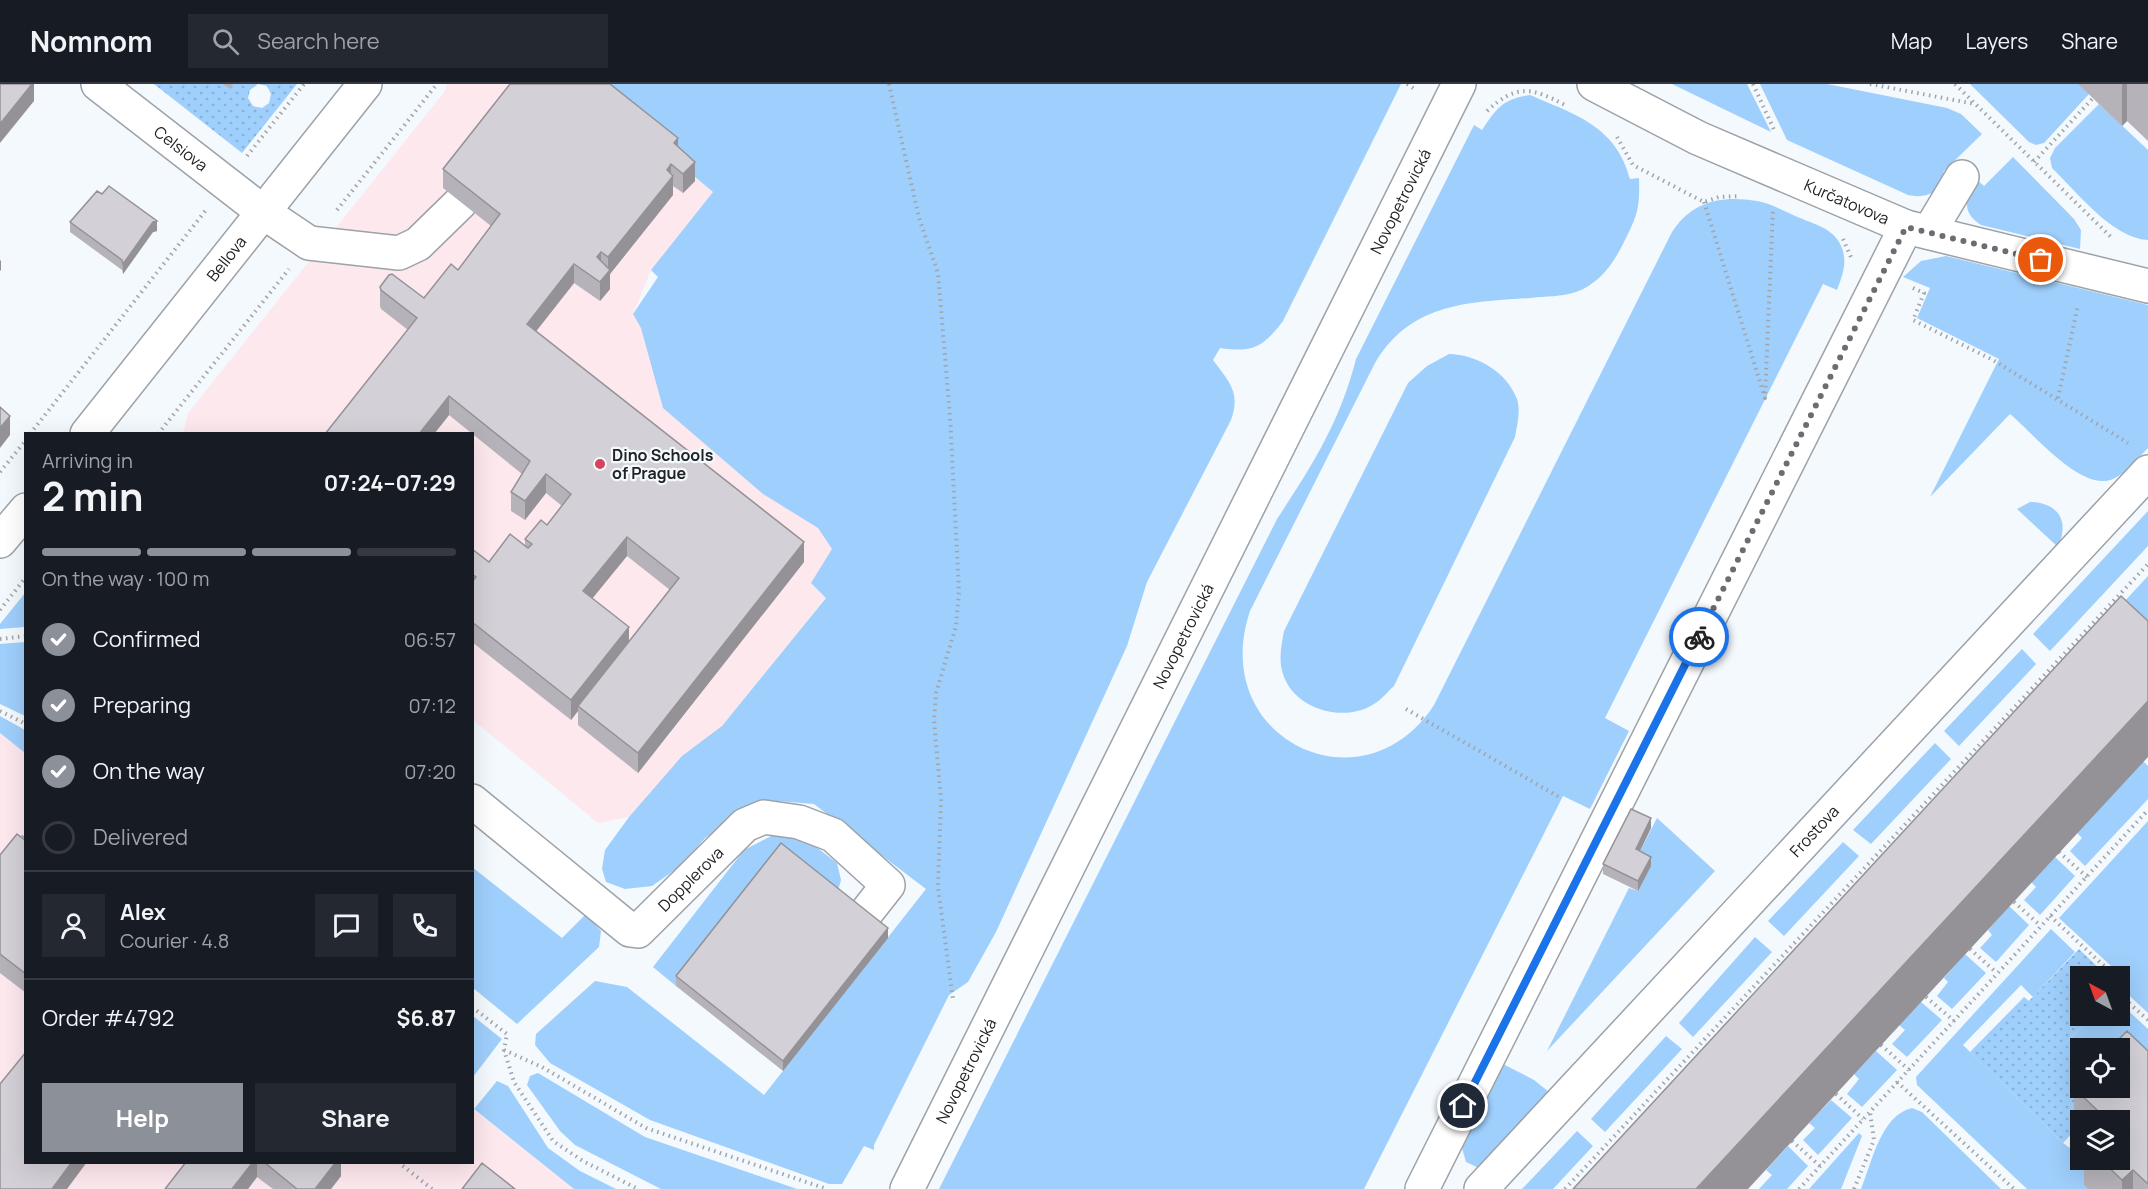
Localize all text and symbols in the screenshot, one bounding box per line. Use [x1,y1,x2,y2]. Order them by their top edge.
search box [188,14,608,68]
text: Nomnom [30,22,152,60]
icon: search [209,25,242,58]
text: Search here [257,26,380,56]
text: Map [1891,27,1932,55]
text: Layers [1965,27,2028,55]
text: Share [2061,27,2118,55]
street label: Celsiova [150,121,212,176]
street label: Novopetrovická [1365,145,1436,258]
street label: Kurčatovova [1801,174,1893,230]
street label: Bellova [201,231,251,286]
pin [2015,234,2066,285]
icon: bag [2024,243,2057,276]
place label: Dino Schools of Prague [612,444,714,484]
text: Arriving in [42,447,133,474]
marker: Dino Schools of Prague [593,457,607,471]
text: 07:24–07:29 [324,468,456,498]
text: 2 min [42,469,143,523]
text: On the way · 100 m [42,565,209,592]
street label: Novopetrovická [1148,580,1219,692]
courier [1669,607,1729,667]
icon: bike [1683,621,1716,654]
icon: check [42,623,75,656]
text: Confirmed [93,624,201,654]
text: 06:57 [404,626,456,653]
icon: check [42,689,75,722]
text: Preparing [93,690,191,720]
text: 07:12 [409,692,456,719]
icon: check [42,755,75,788]
text: On the way [93,756,205,786]
text: 07:20 [404,758,456,785]
street label: Frostova [1784,800,1844,862]
text: Delivered [93,822,188,852]
street label: Dopplerova [653,842,728,916]
button: person [42,894,105,957]
button: chat [315,894,378,957]
button: phone [393,894,456,957]
text: Alex [120,897,166,927]
text: Courier · 4.8 [120,927,229,954]
north arrow [2070,966,2130,1026]
map controls [2070,966,2130,1170]
text: Order #4792 [42,1003,174,1033]
text: $6.87 [397,1003,456,1033]
street label: Novopetrovická [930,1015,1002,1127]
button: locate [2070,1038,2130,1098]
pin [1437,1080,1488,1131]
button: Help [42,1083,243,1152]
button: Share [255,1083,456,1152]
icon: home [1446,1089,1479,1122]
button: layers [2070,1110,2130,1170]

